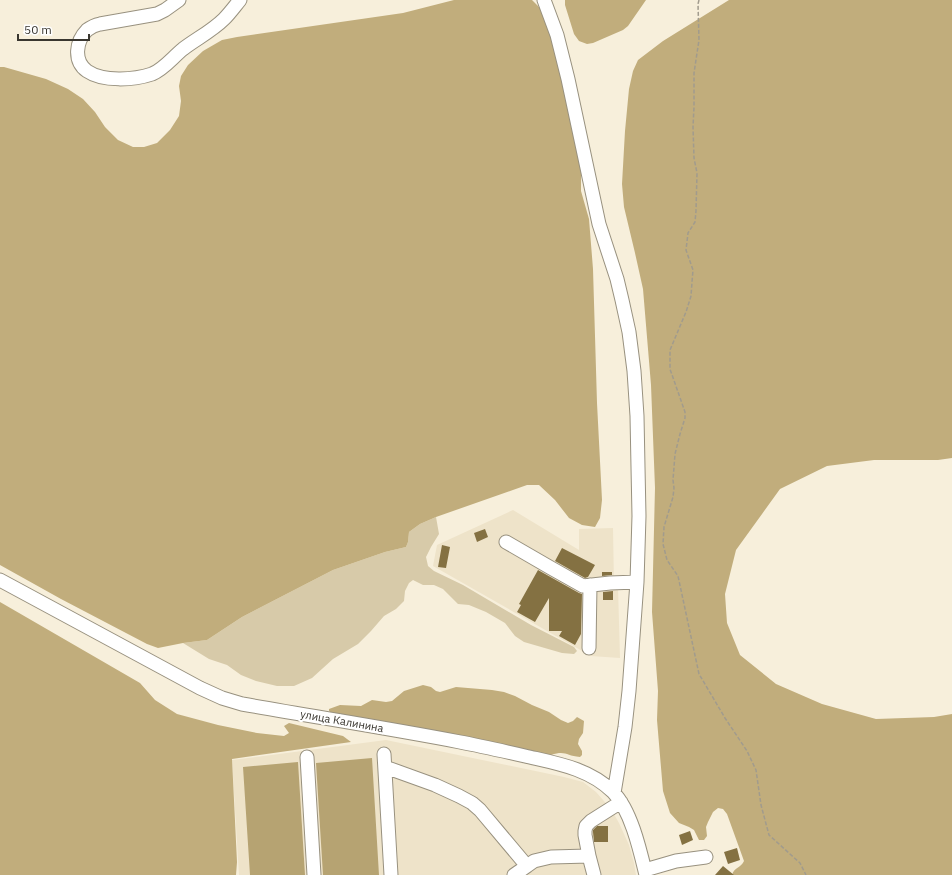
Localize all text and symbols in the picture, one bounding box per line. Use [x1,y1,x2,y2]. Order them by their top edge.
scale bar [18,16,89,42]
text: 50 m [24,22,52,37]
street label: улица Калинина [299,707,385,735]

